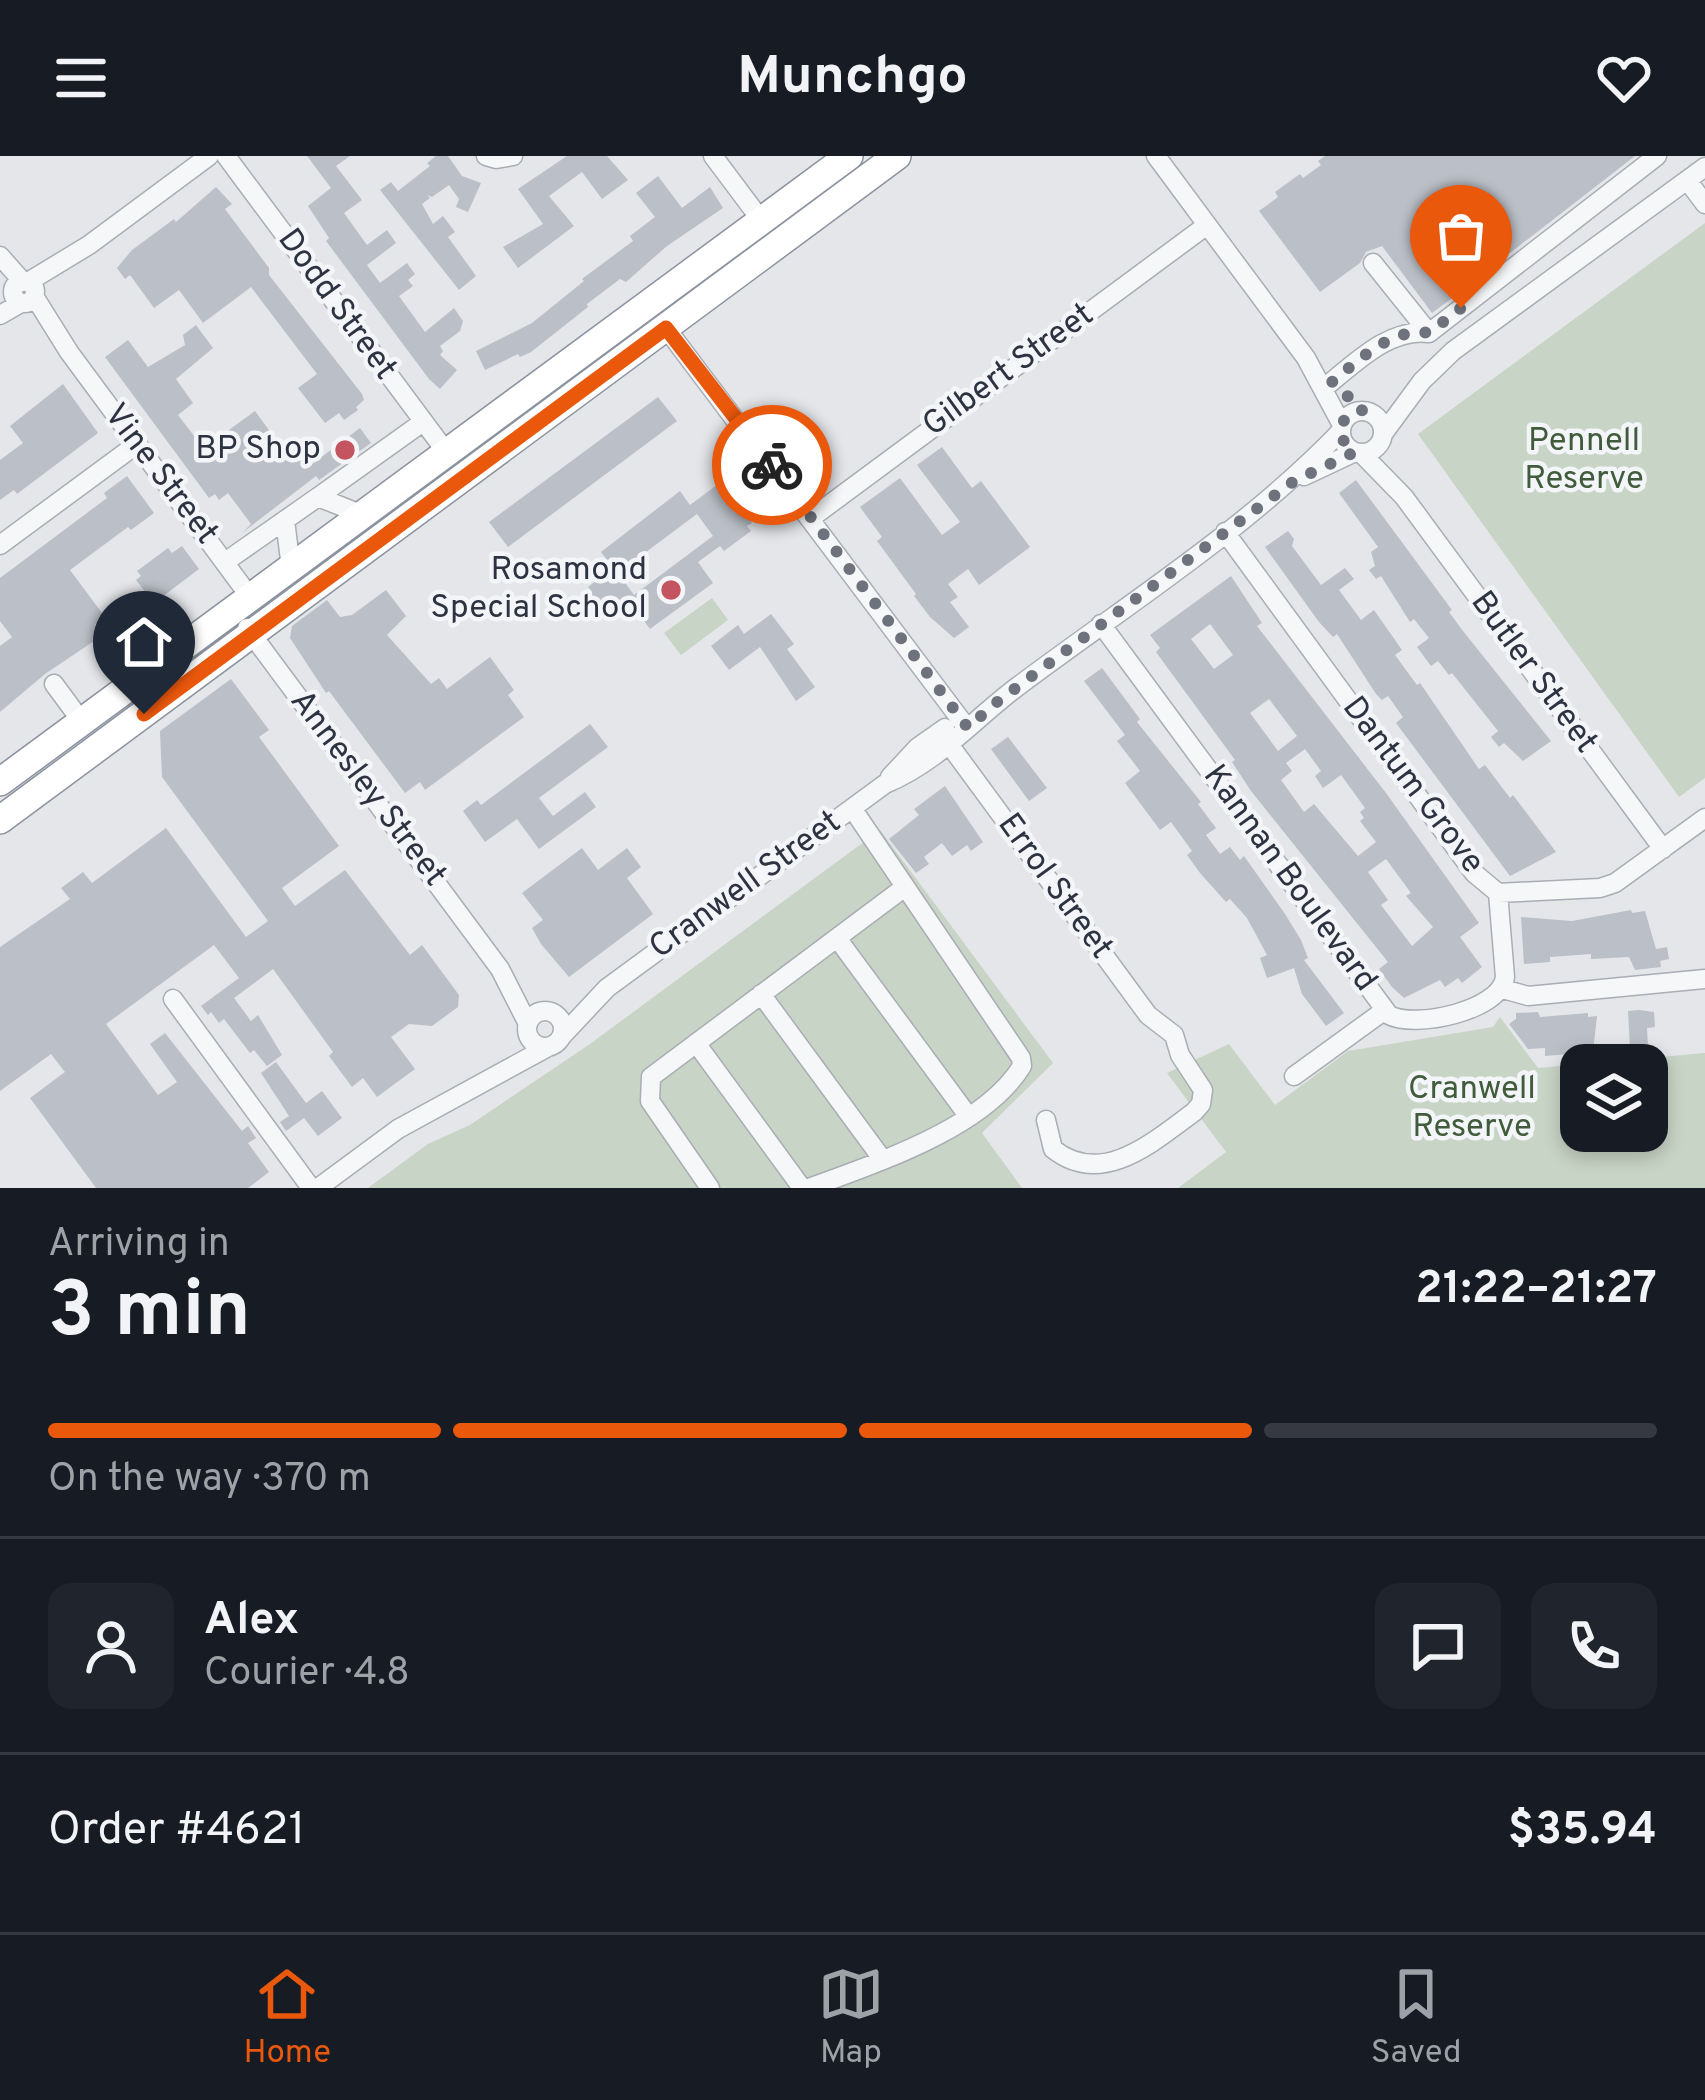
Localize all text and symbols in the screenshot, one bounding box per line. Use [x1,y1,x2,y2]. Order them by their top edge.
text: Munchgo [737,44,968,113]
icon: menu [48,45,114,111]
icon: heart [1591,45,1657,111]
pin [1410,185,1512,308]
icon: bag [1428,203,1494,269]
street label: Dodd Street [267,221,405,389]
street label: Gilbert Street [915,295,1103,447]
street label: Vine Street [93,396,227,554]
courier [712,405,832,525]
park label: Pennell Reserve [1524,421,1644,501]
place label: BP Shop [195,429,321,471]
icon: bike [739,432,805,498]
marker: BP Shop [332,437,358,463]
place label: Rosamond Special School [430,550,647,630]
marker: Rosamond Special School [658,577,684,603]
street label: Butler Street [1460,584,1606,762]
pin [93,591,195,714]
icon: home [111,609,177,675]
street label: Annesley Street [279,682,455,896]
street label: Dantum Grove [1332,689,1492,883]
street label: Kannan Boulevard [1193,757,1385,1001]
street label: Cranwell Street [642,802,850,970]
street label: Errol Street [987,806,1121,968]
map controls [1560,1044,1668,1152]
button: layers [1560,1044,1668,1152]
park label: Cranwell Reserve [1408,1069,1536,1149]
text: Arriving in [48,1221,230,1270]
text: 21:22–21:27 [1415,1262,1657,1319]
text: 3 min [48,1265,251,1364]
text: On the way · 370 m [48,1456,371,1505]
button: person [48,1583,174,1709]
button: chat [1375,1583,1501,1709]
button: phone [1531,1583,1657,1709]
text: Alex [204,1593,299,1650]
text: Courier · 4.8 [204,1650,410,1699]
text: Order #4621 [48,1803,305,1860]
text: $35.94 [1508,1803,1657,1860]
tab: Home [243,1961,331,2075]
tab: Map [818,1961,884,2075]
tab: Saved [1371,1961,1462,2075]

